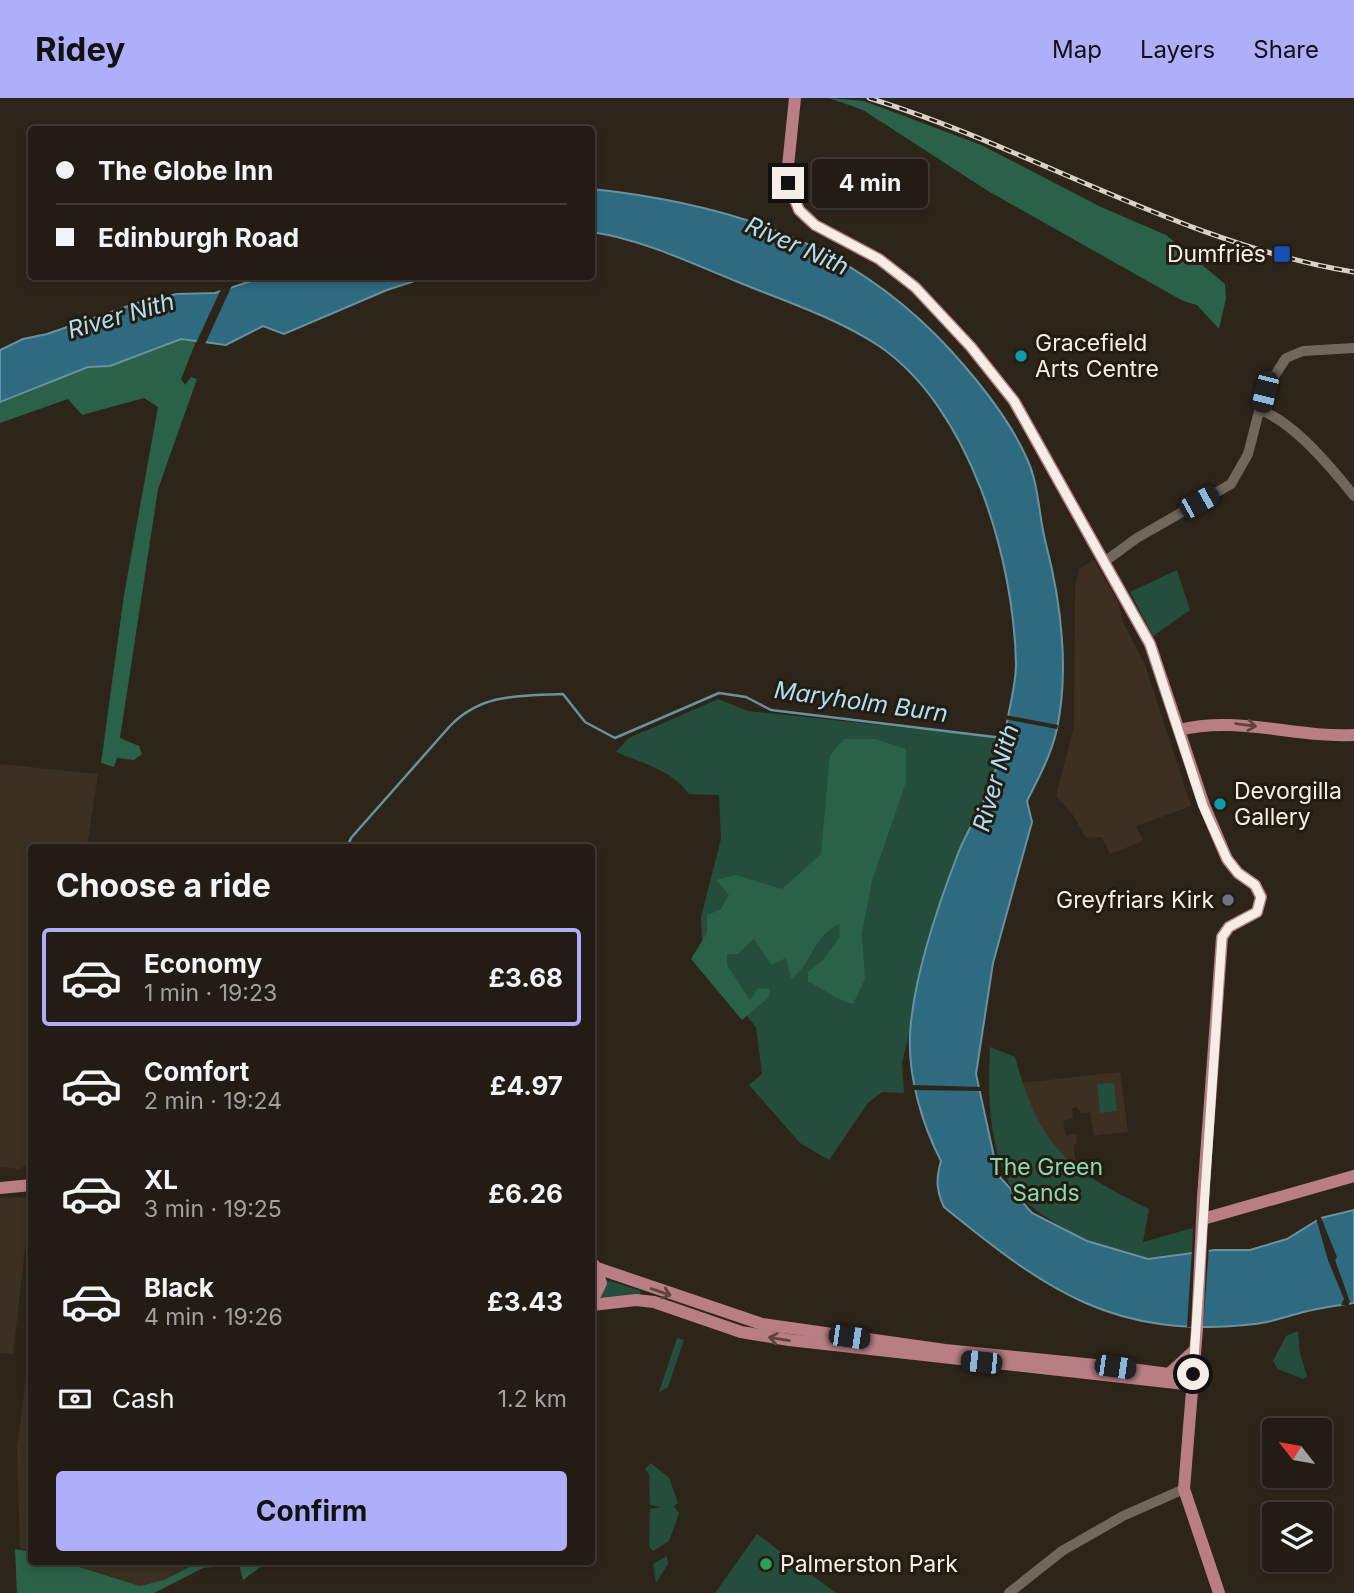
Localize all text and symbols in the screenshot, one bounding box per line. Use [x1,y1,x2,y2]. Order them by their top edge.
text: Ridey [35,29,125,69]
text: Map [1052,35,1102,64]
text: Layers [1140,35,1215,64]
text: Share [1253,35,1319,64]
text: The Globe Inn [98,155,273,186]
callout: 4 min [812,158,928,208]
route end [772,167,804,199]
text: 4 min [839,169,901,197]
water label: River Nith [741,210,853,281]
text: Edinburgh Road [98,222,299,253]
place label: Dumfries [1167,240,1266,268]
marker: Dumfries [1272,244,1292,264]
water label: River Nith [64,286,178,345]
place label: Gracefield Arts Centre [1035,329,1159,383]
marker: Gracefield Arts Centre [1013,348,1029,364]
car [1250,369,1281,415]
car [1176,483,1223,521]
water label: Maryholm Burn [772,675,950,728]
one-way arrow [1234,719,1257,732]
water label: River Nith [966,721,1025,835]
place label: Devorgilla Gallery [1234,777,1342,831]
marker: Devorgilla Gallery [1212,796,1228,812]
text: Choose a ride [56,866,271,905]
place label: Greyfriars Kirk [1056,886,1214,914]
marker: Greyfriars Kirk [1220,892,1236,908]
icon: car [60,946,123,1009]
text: Economy [144,948,262,979]
text: £3.68 [488,962,563,993]
text: 1 min · 19:23 [144,979,277,1007]
icon: car [60,1054,123,1117]
text: Comfort [144,1056,249,1087]
text: £4.97 [490,1070,563,1101]
text: 2 min · 19:24 [144,1087,282,1115]
park label: The Green Sands [989,1153,1103,1207]
icon: car [60,1162,123,1225]
text: XL [144,1164,178,1195]
text: £6.26 [488,1178,563,1209]
text: 3 min · 19:25 [144,1195,282,1223]
icon: car [60,1270,123,1333]
text: Black [144,1272,214,1303]
text: £3.43 [487,1286,563,1317]
one-way arrow [649,1287,671,1299]
text: 4 min · 19:26 [144,1303,283,1331]
car [827,1324,872,1350]
one-way arrow [768,1332,791,1345]
car [960,1349,1003,1375]
car [1093,1354,1138,1380]
route start [1177,1358,1209,1390]
icon: cash [56,1380,94,1418]
text: Cash [112,1383,175,1414]
text: 1.2 km [498,1385,567,1413]
north arrow [1262,1418,1332,1488]
map controls [1262,1418,1332,1572]
button: Confirm [56,1471,567,1551]
button: layers [1262,1502,1332,1572]
place label: Palmerston Park [780,1550,958,1578]
marker: Palmerston Park [758,1556,774,1572]

